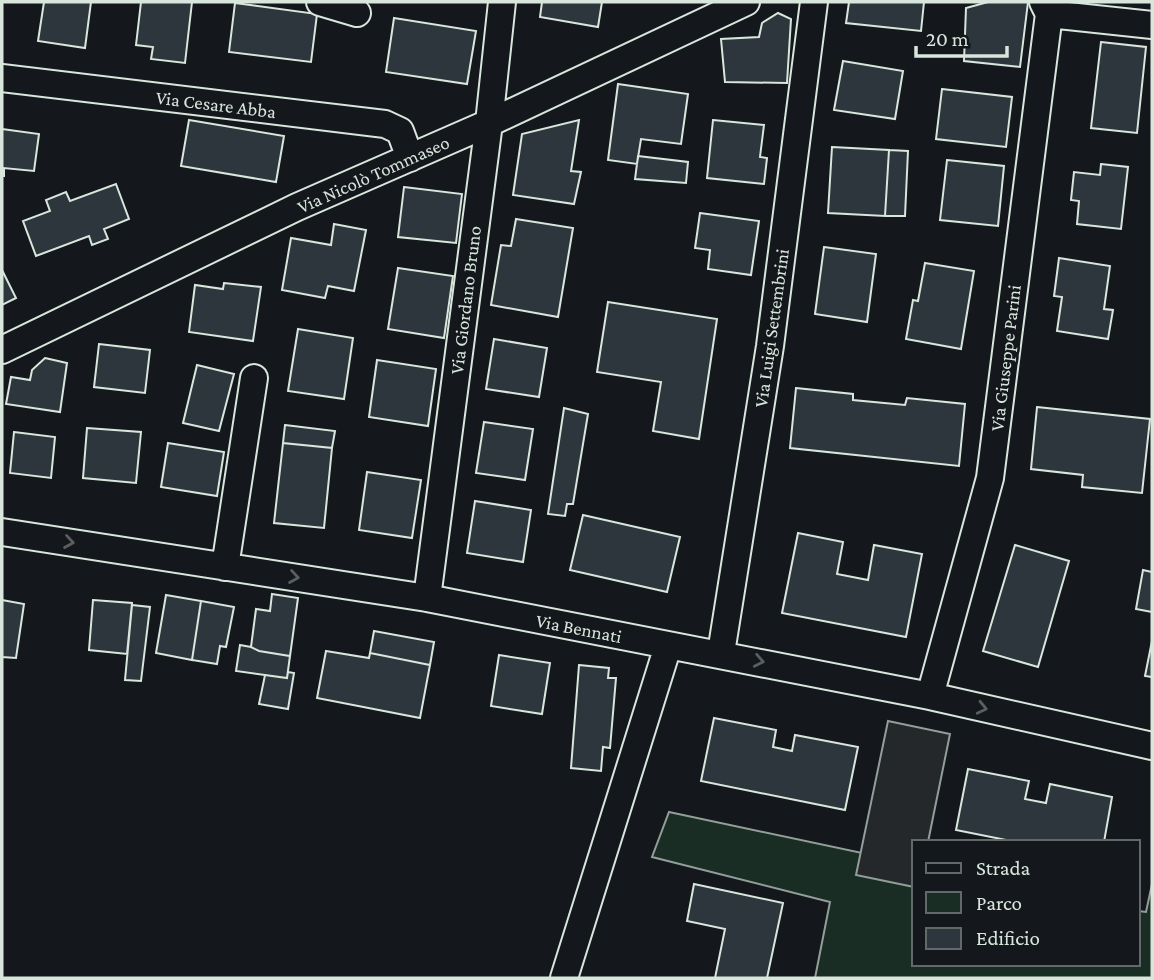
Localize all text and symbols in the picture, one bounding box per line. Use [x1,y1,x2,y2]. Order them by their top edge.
scale bar [916,14,1007,58]
text: 20 m [926,27,969,51]
street label: Via Cesare Abba [155,87,277,122]
street label: Via Nicolò Tommaseo [294,131,452,217]
street label: Via Giordano Bruno [446,225,485,376]
street label: Via Luigi Settembrini [750,247,793,409]
street label: Via Giuseppe Parini [986,284,1025,433]
one-way arrow [63,535,75,550]
one-way arrow [288,569,300,584]
street label: Via Bennati [534,610,624,647]
one-way arrow [753,653,765,668]
one-way arrow [975,699,987,714]
legend [912,840,1140,966]
text: Strada [976,856,1031,880]
text: Parco [976,891,1022,915]
text: Edificio [976,926,1040,950]

